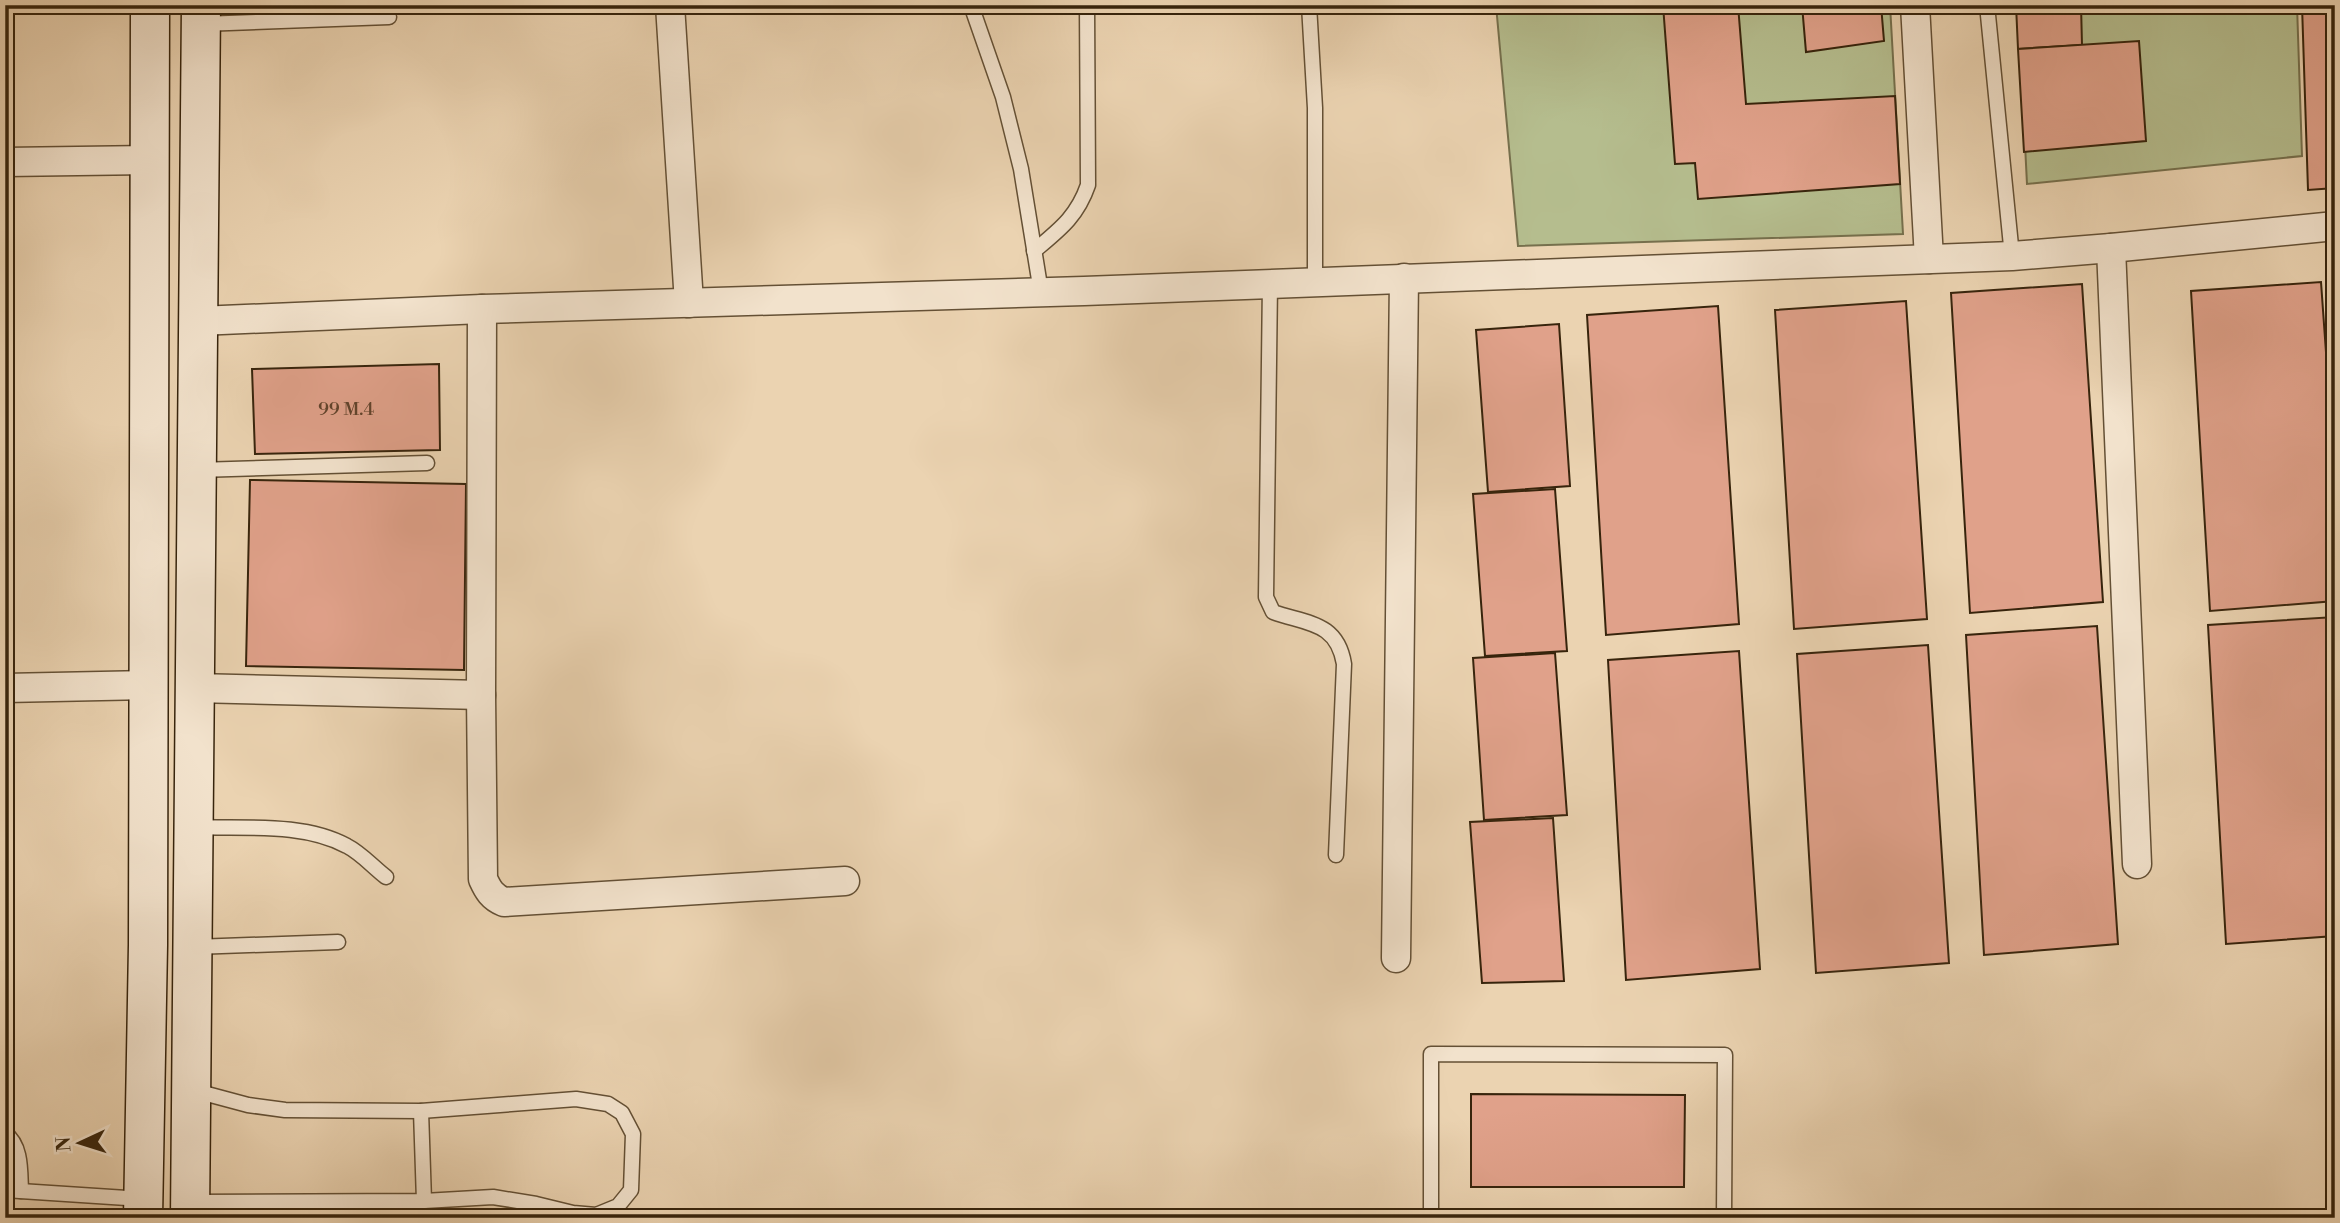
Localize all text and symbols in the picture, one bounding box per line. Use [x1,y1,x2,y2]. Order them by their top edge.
house number: 99 M.4 [318,398,374,421]
north arrow [46,1108,116,1178]
text: N [52,1136,77,1152]

